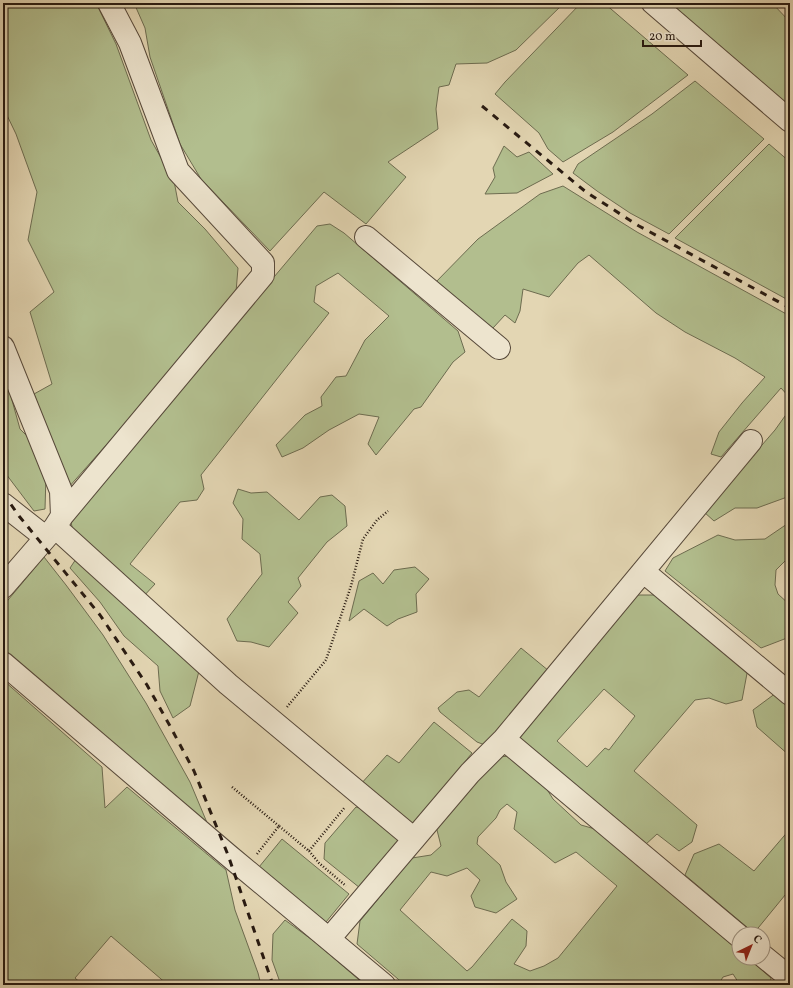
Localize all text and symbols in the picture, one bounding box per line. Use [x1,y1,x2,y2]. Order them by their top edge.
scale bar [643,22,701,48]
text: 20 m [649,29,676,45]
north arrow [731,926,771,966]
text: С [749,932,765,948]

